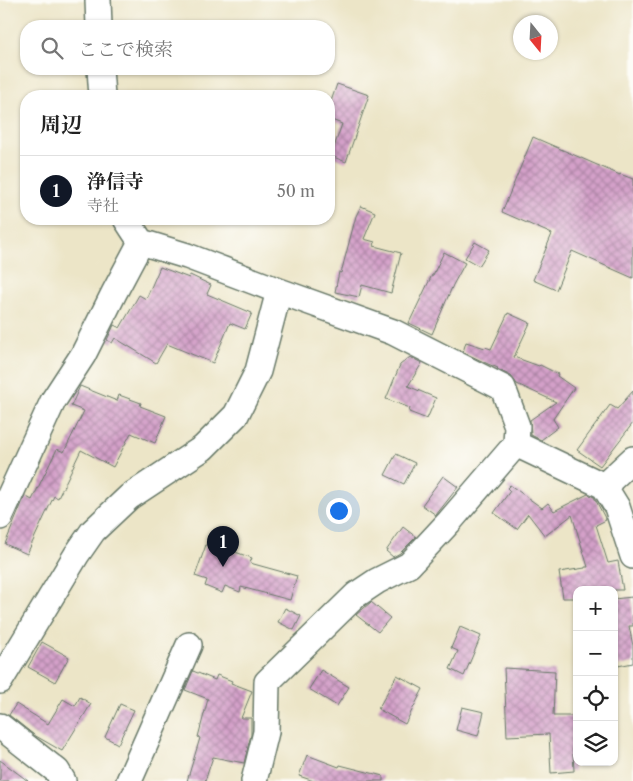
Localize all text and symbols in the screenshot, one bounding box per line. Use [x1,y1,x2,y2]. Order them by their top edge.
north arrow [513,15,558,60]
search box [20,20,335,75]
icon: search [38,34,66,62]
text: ここで検索 [78,38,173,61]
text: 周辺 [40,112,82,137]
text: 浄信寺 [87,170,144,193]
text: 1 [52,181,60,201]
text: 50 m [277,181,315,201]
text: 寺社 [87,195,119,215]
your location [326,498,352,524]
pin: 1 [207,526,239,567]
map controls [573,586,618,766]
button: + [573,586,618,631]
button: − [573,631,618,676]
button: locate [573,676,618,721]
button: layers [573,721,618,766]

